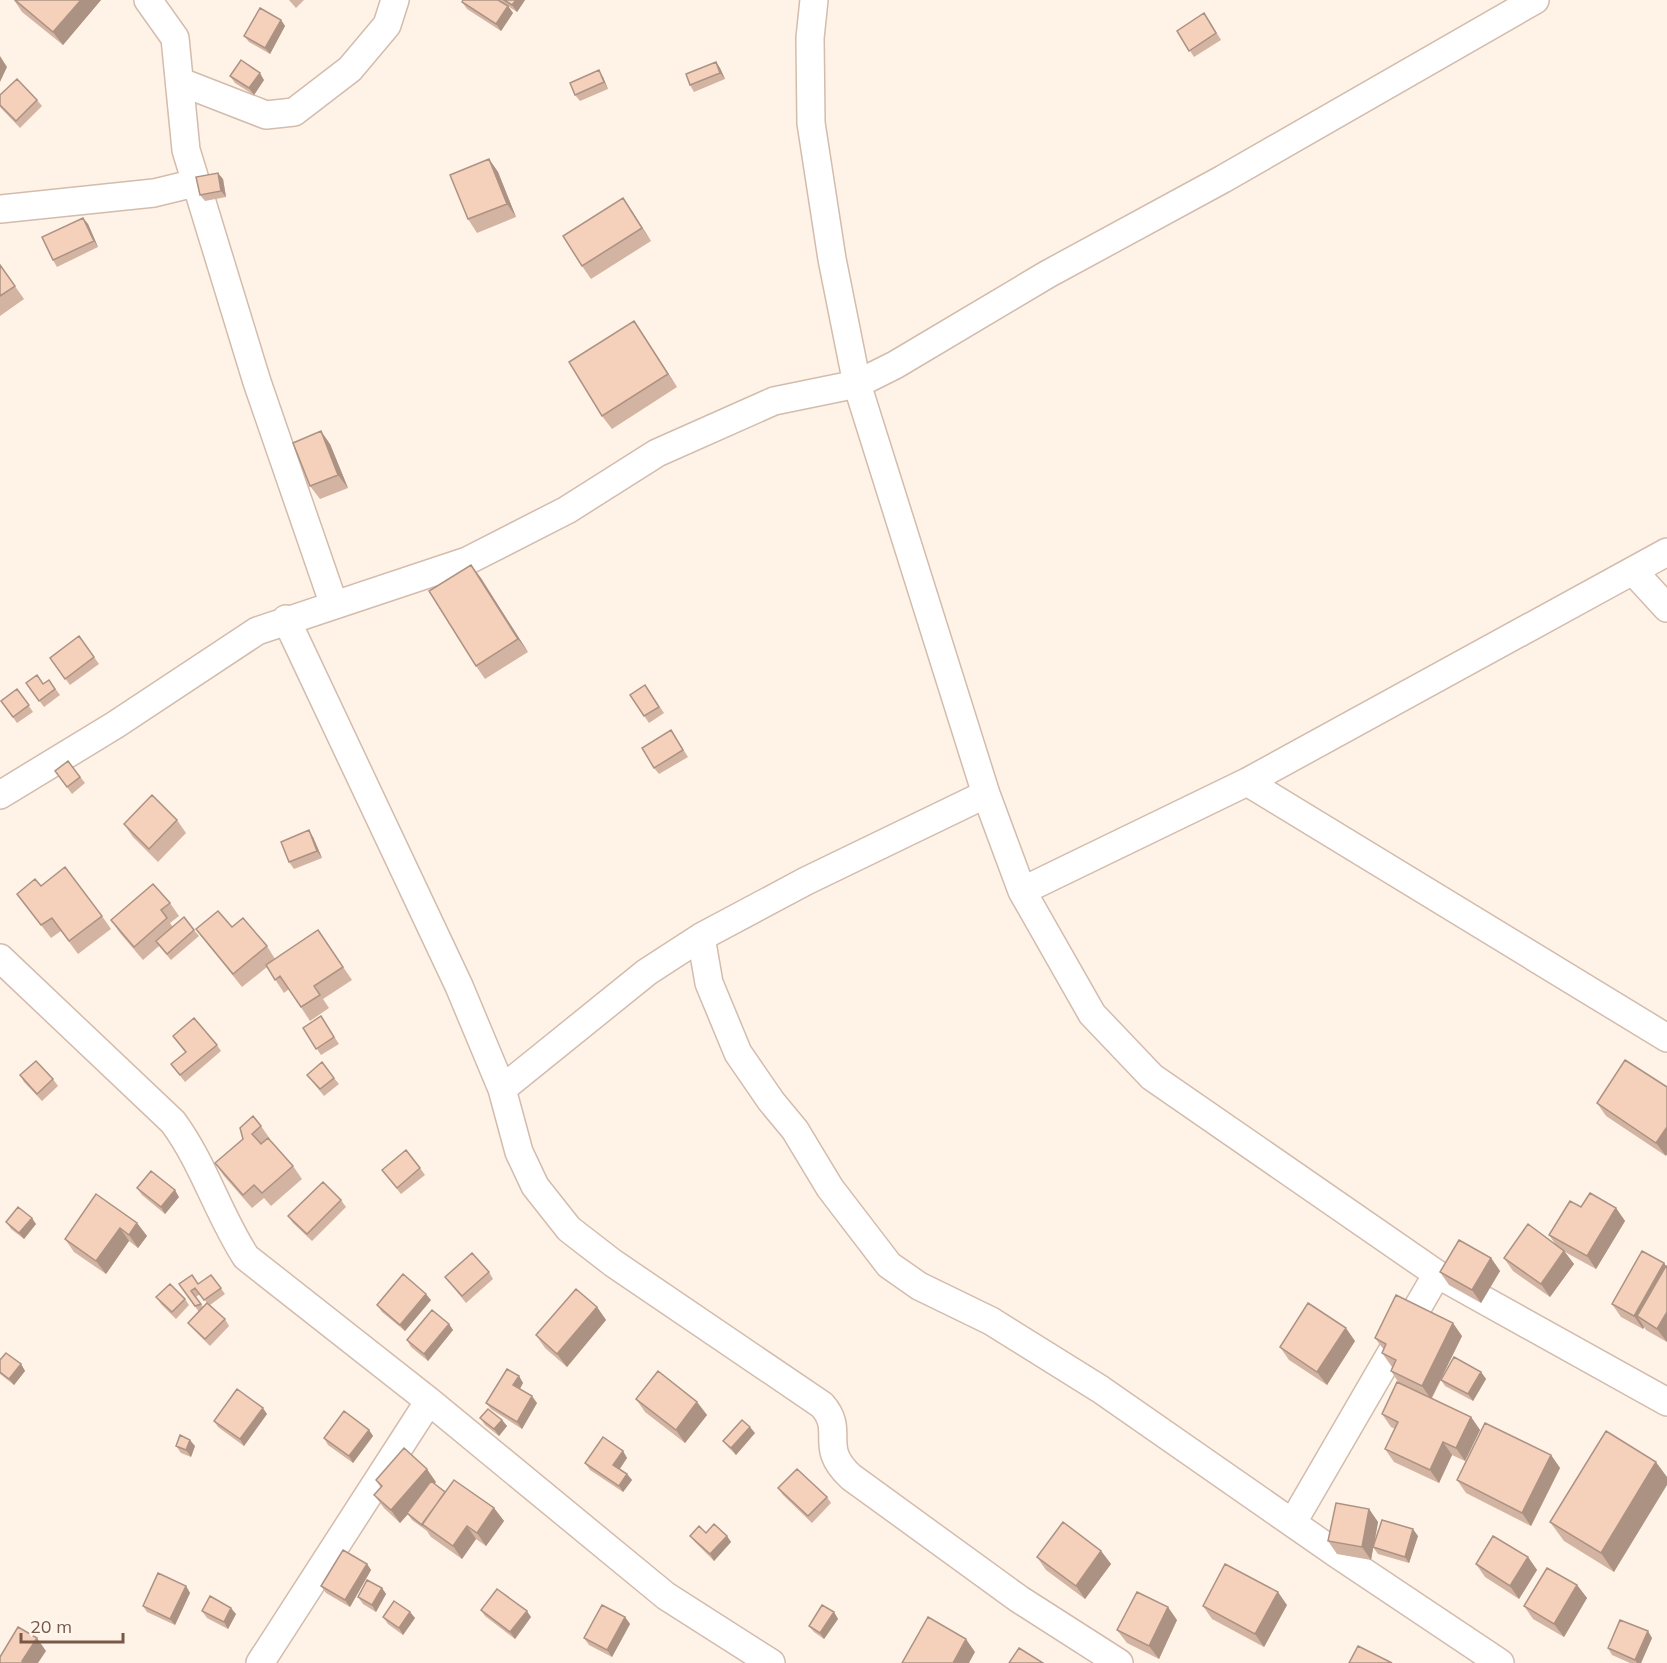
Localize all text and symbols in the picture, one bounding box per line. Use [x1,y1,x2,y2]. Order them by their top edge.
scale bar [21,1606,123,1644]
text: 20 m [30,1615,72,1638]

